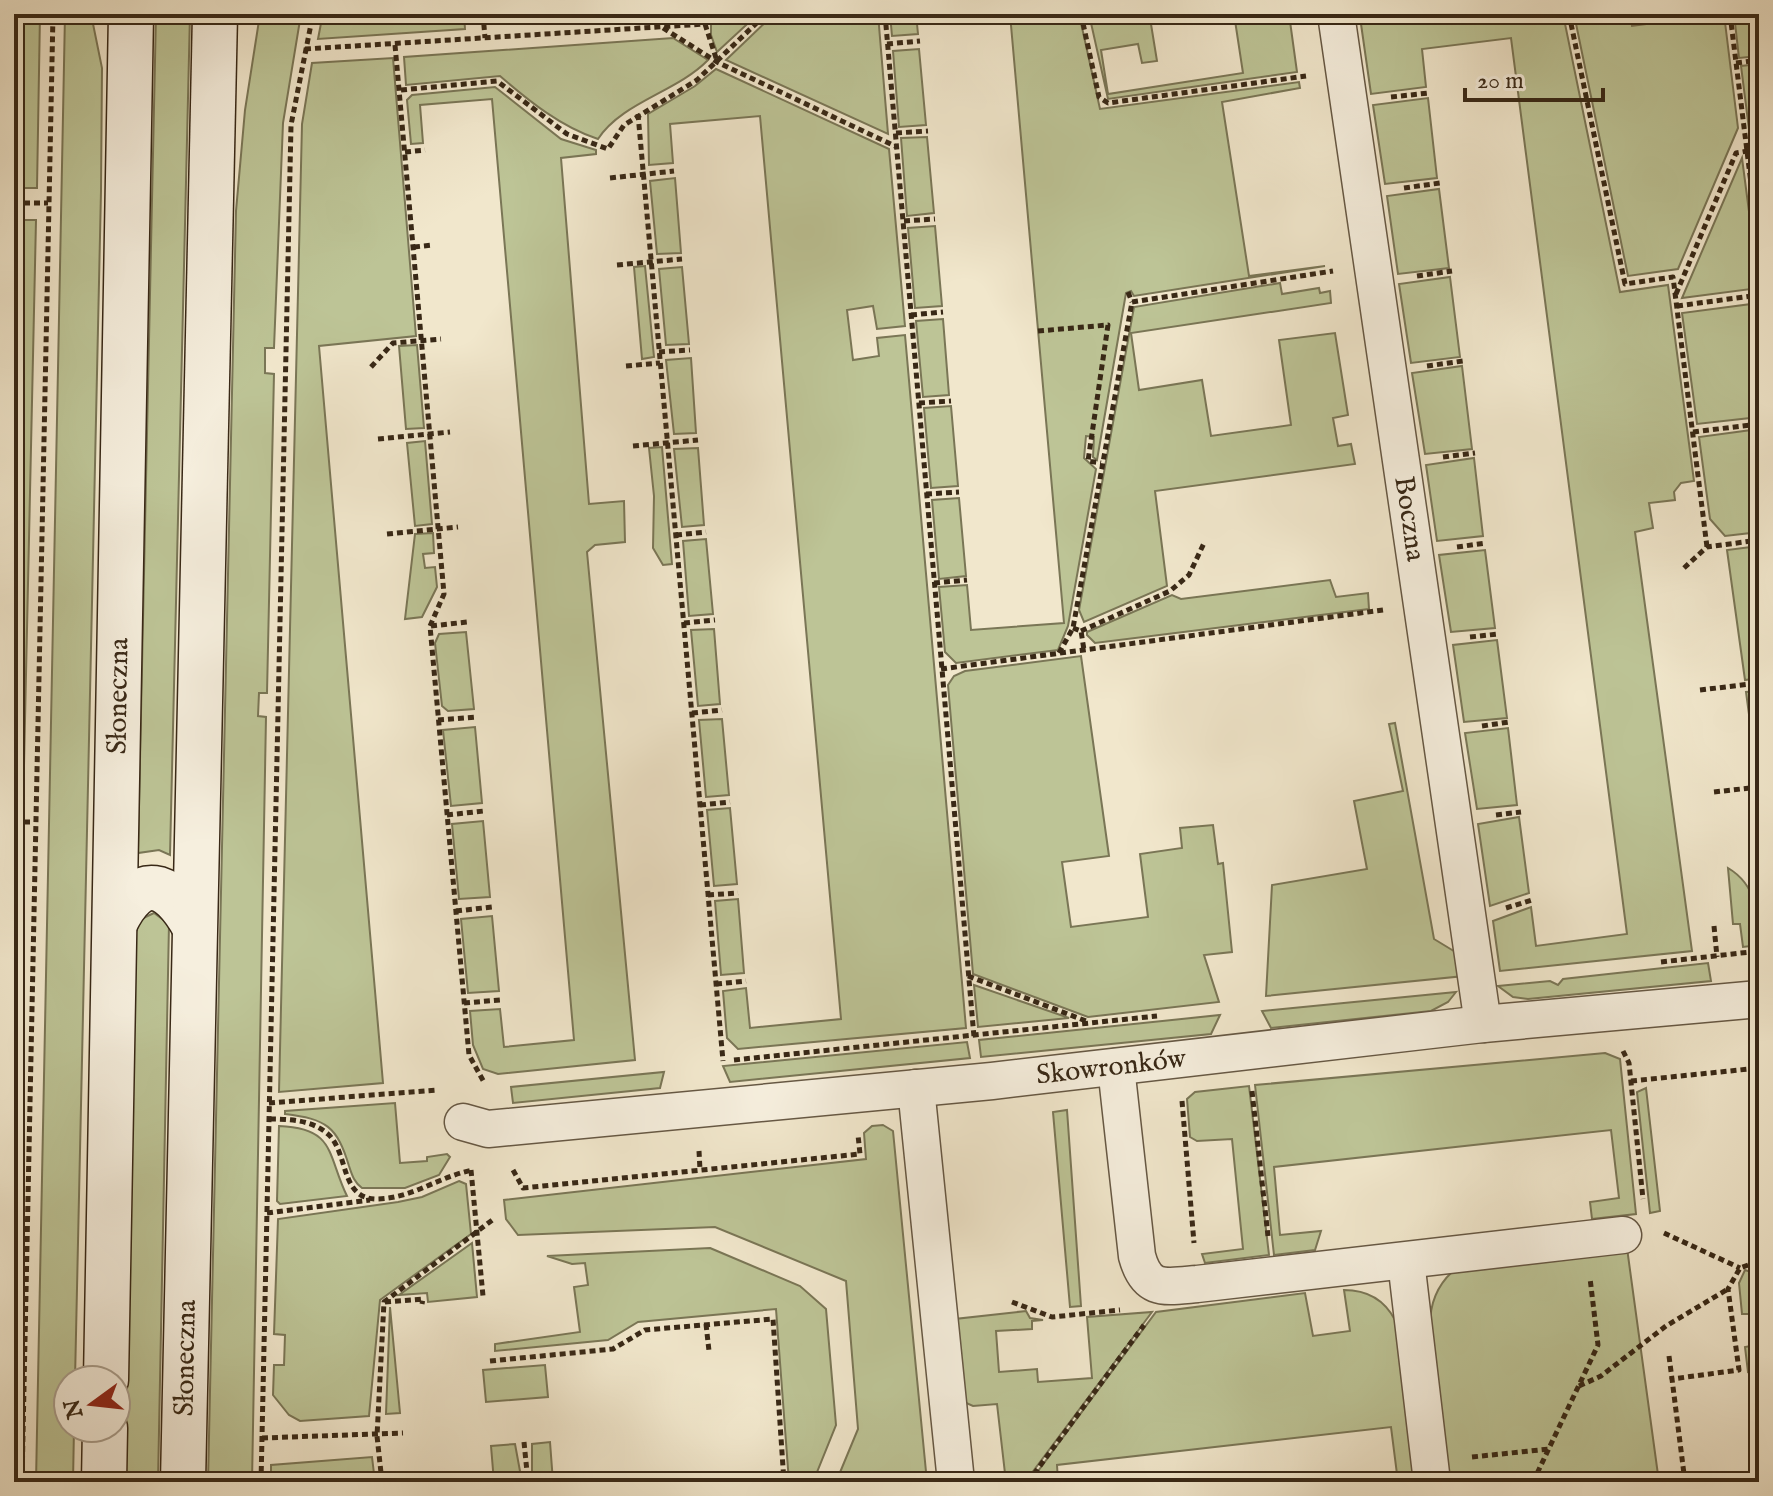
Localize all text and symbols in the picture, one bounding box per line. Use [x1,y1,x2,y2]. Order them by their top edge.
scale bar [1465,52,1603,102]
text: 20 m [1477,66,1524,97]
street label: Boczna [1386,474,1433,564]
street label: Słoneczna [100,637,137,755]
street label: Skowronków [1034,1041,1188,1093]
street label: Słoneczna [167,1298,204,1417]
north arrow [52,1364,132,1444]
text: N [59,1396,91,1422]

